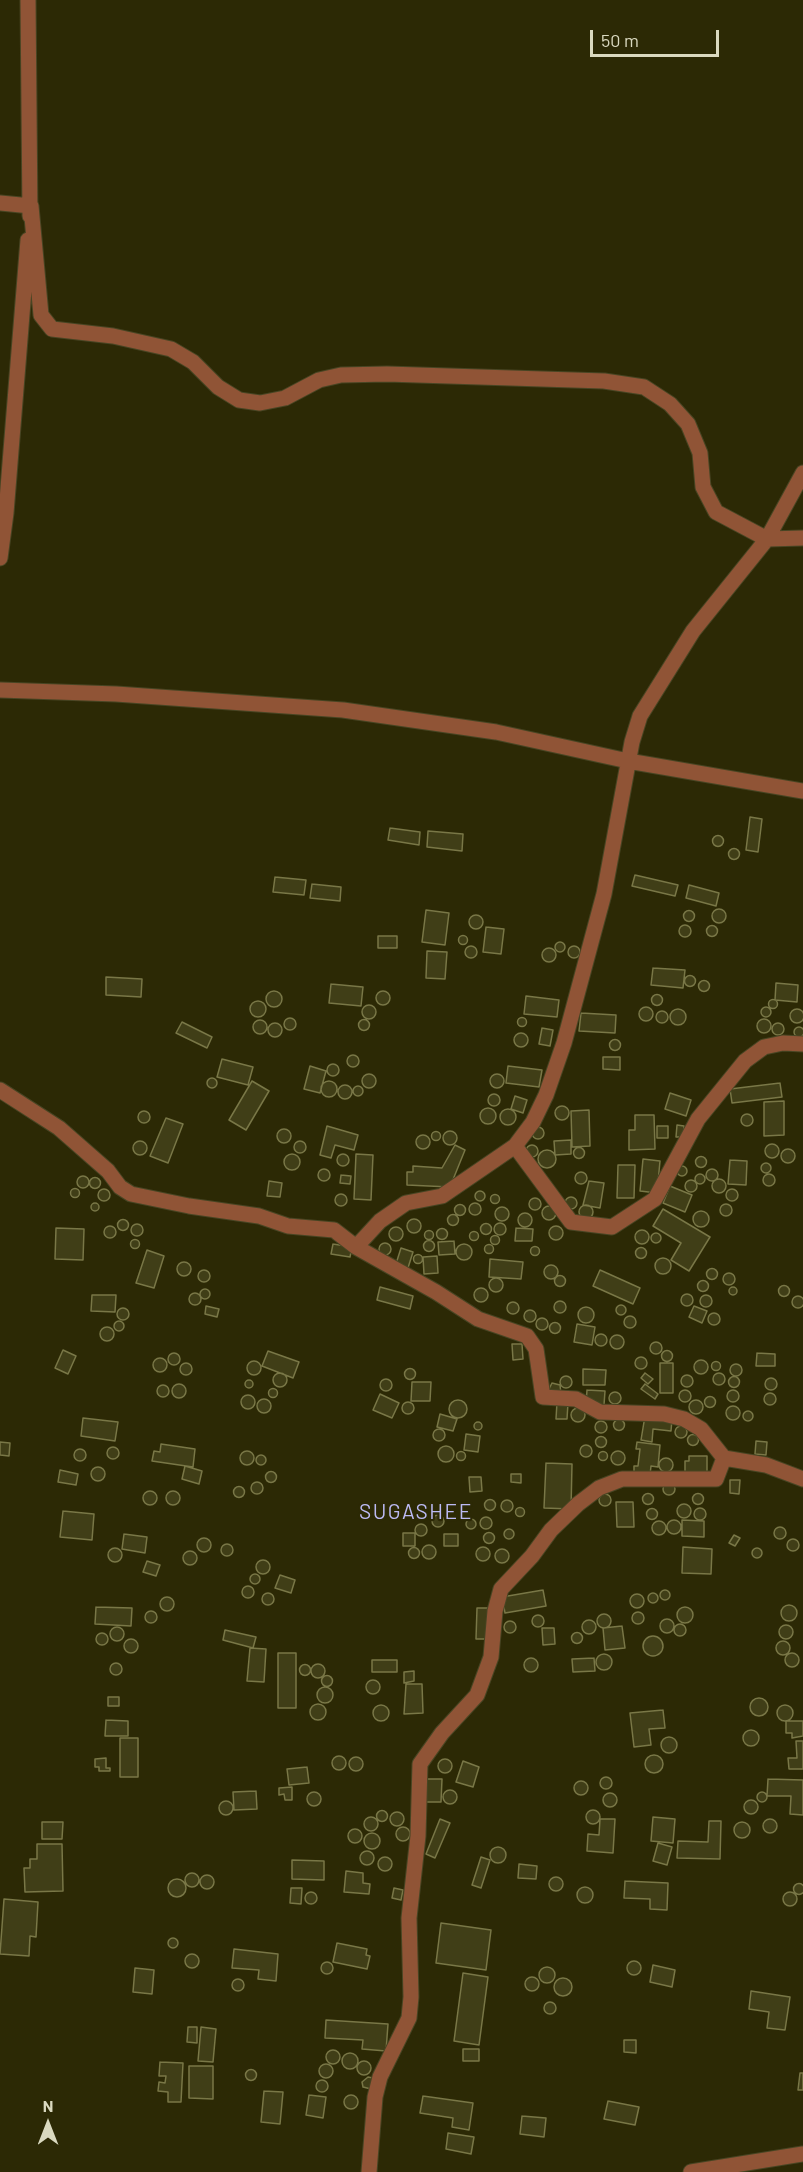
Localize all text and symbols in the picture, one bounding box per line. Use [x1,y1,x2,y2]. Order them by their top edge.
scale bar [593,18,722,56]
text: 50 m [601,29,639,51]
district label: SUGASHEE [359,1499,473,1525]
north arrow [18,2094,78,2154]
text: N [43,2096,53,2115]

